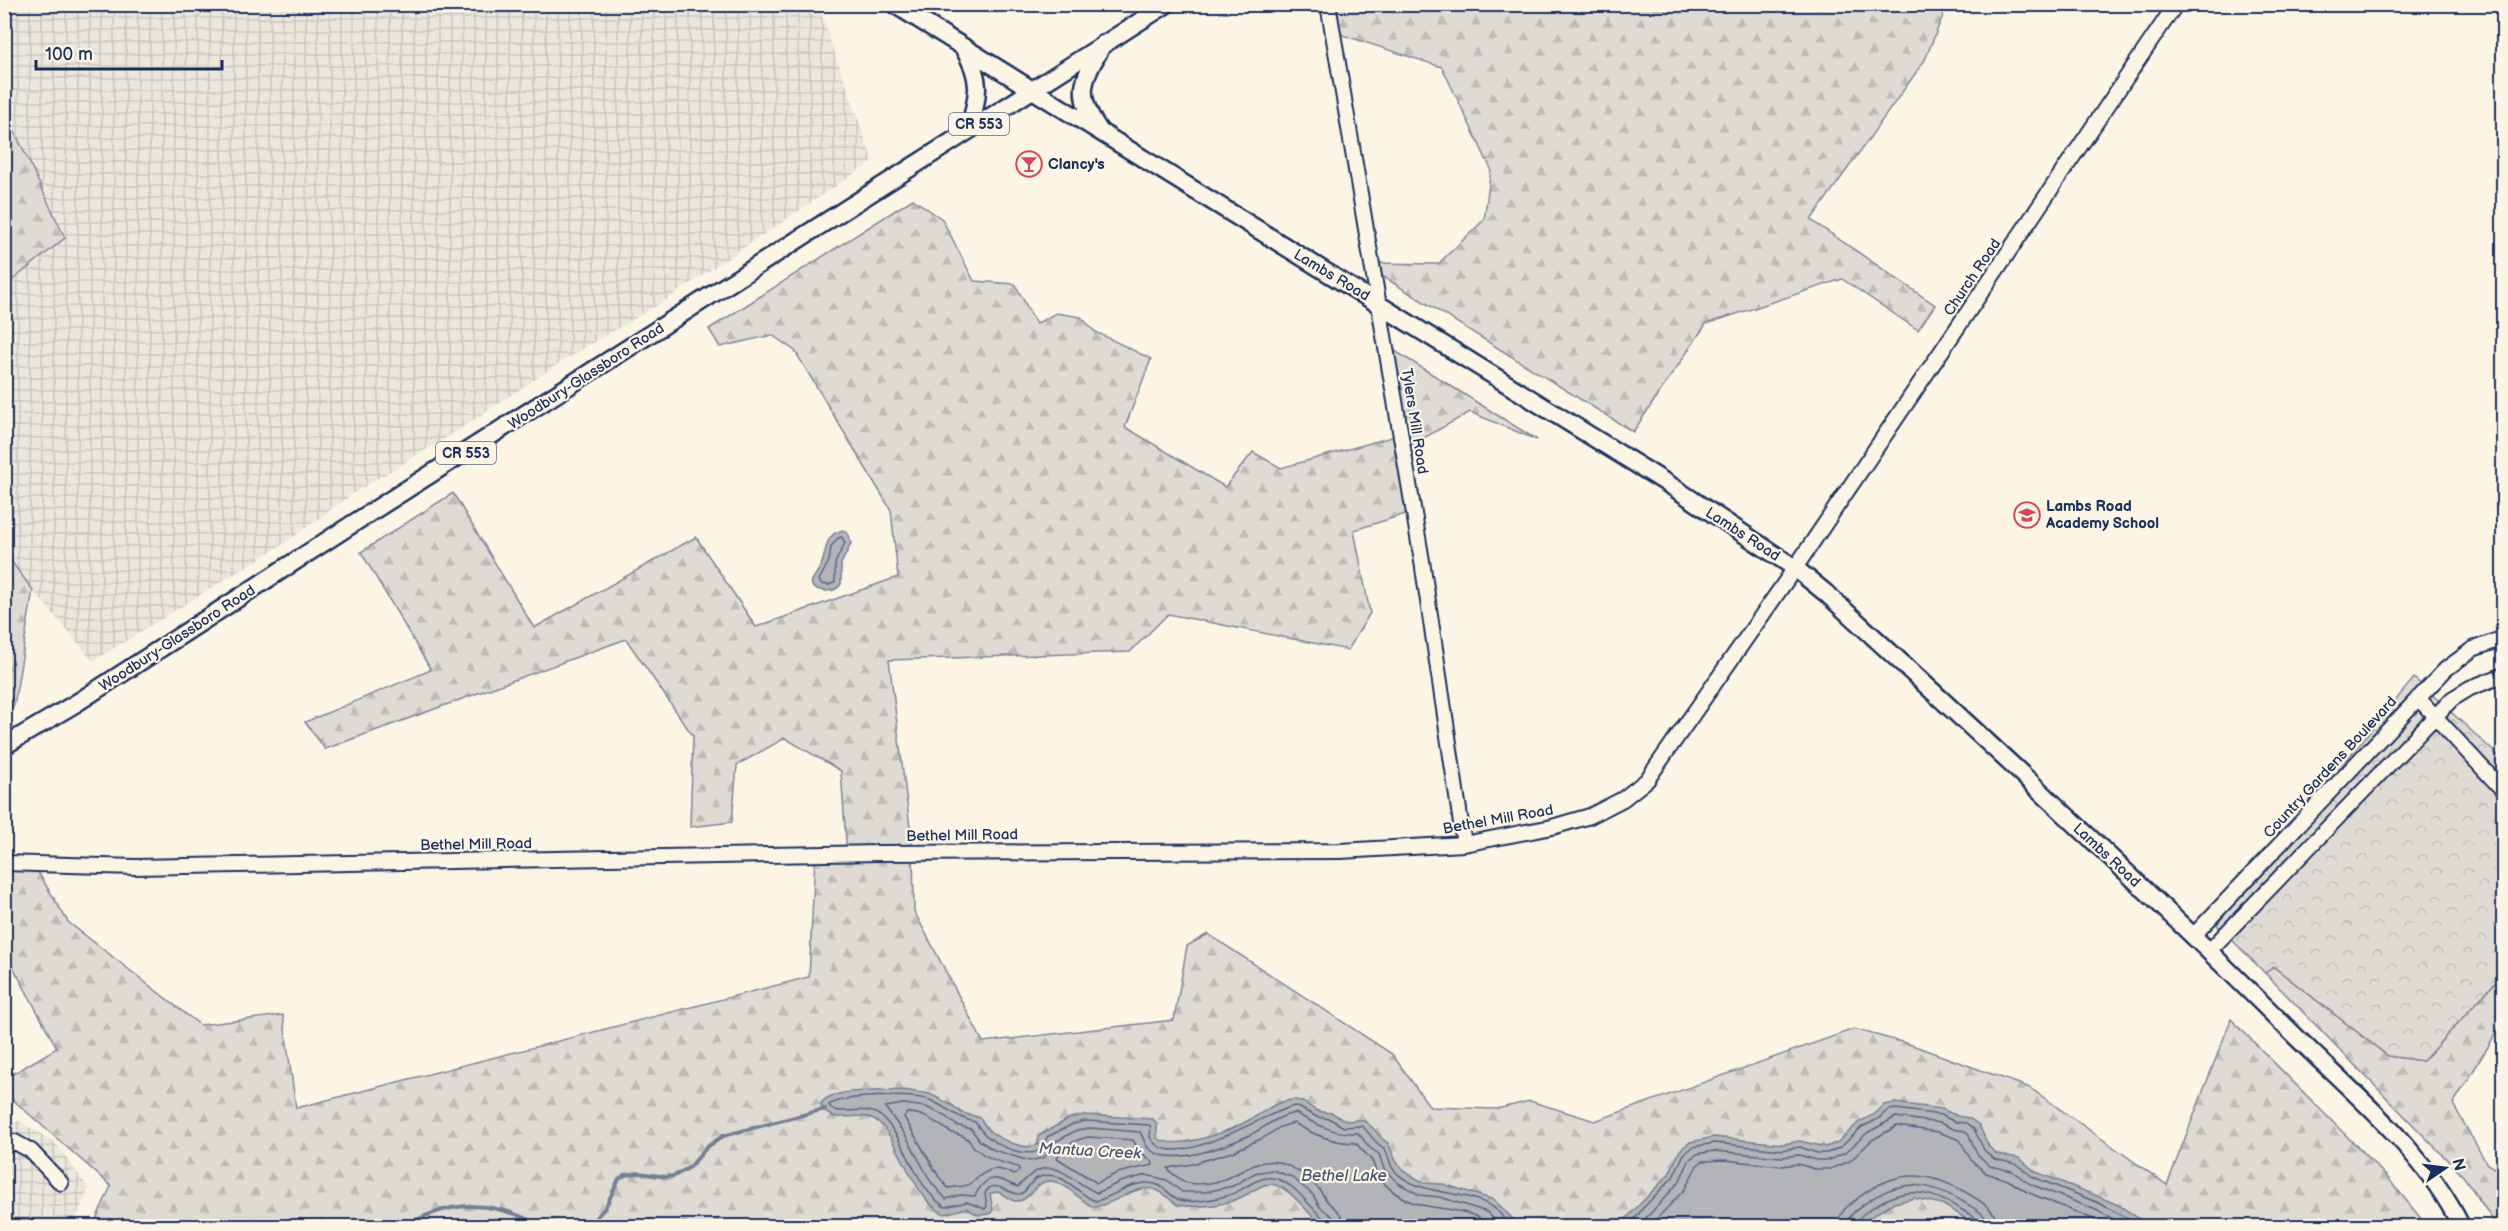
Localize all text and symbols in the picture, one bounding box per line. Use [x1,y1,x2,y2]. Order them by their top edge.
scale bar [36,33,222,71]
text: 100 m [45,44,93,65]
road number: CR 553 [949,113,1009,135]
bar icon: Clancy's [1014,149,1044,179]
place label: Clancy's [1048,155,1105,174]
street label: Church Road [1940,235,2005,319]
street label: Lambs Road [1290,245,1373,306]
street label: Woodbury-Glassboro Road [505,319,668,434]
street label: Tylers Mill Road [1397,367,1432,475]
road number: CR 553 [436,442,496,464]
place label: Lambs Road Academy School [2045,497,2159,533]
school or university icon: Lambs Road Academy School [2012,500,2042,530]
street label: Lambs Road [1702,503,1784,566]
street label: Woodbury-Glassboro Road [96,581,259,696]
street label: Country Gardens Boulevard [2260,692,2401,842]
street label: Bethel Mill Road [1441,800,1555,839]
street label: Lambs Road [2069,819,2144,891]
street label: Bethel Mill Road [906,825,1018,846]
street label: Bethel Mill Road [420,834,532,855]
north arrow [2415,1138,2475,1198]
water label: Mantua Creek [1038,1139,1143,1164]
text: N [2447,1157,2469,1173]
water label: Bethel Lake [1301,1167,1387,1186]

